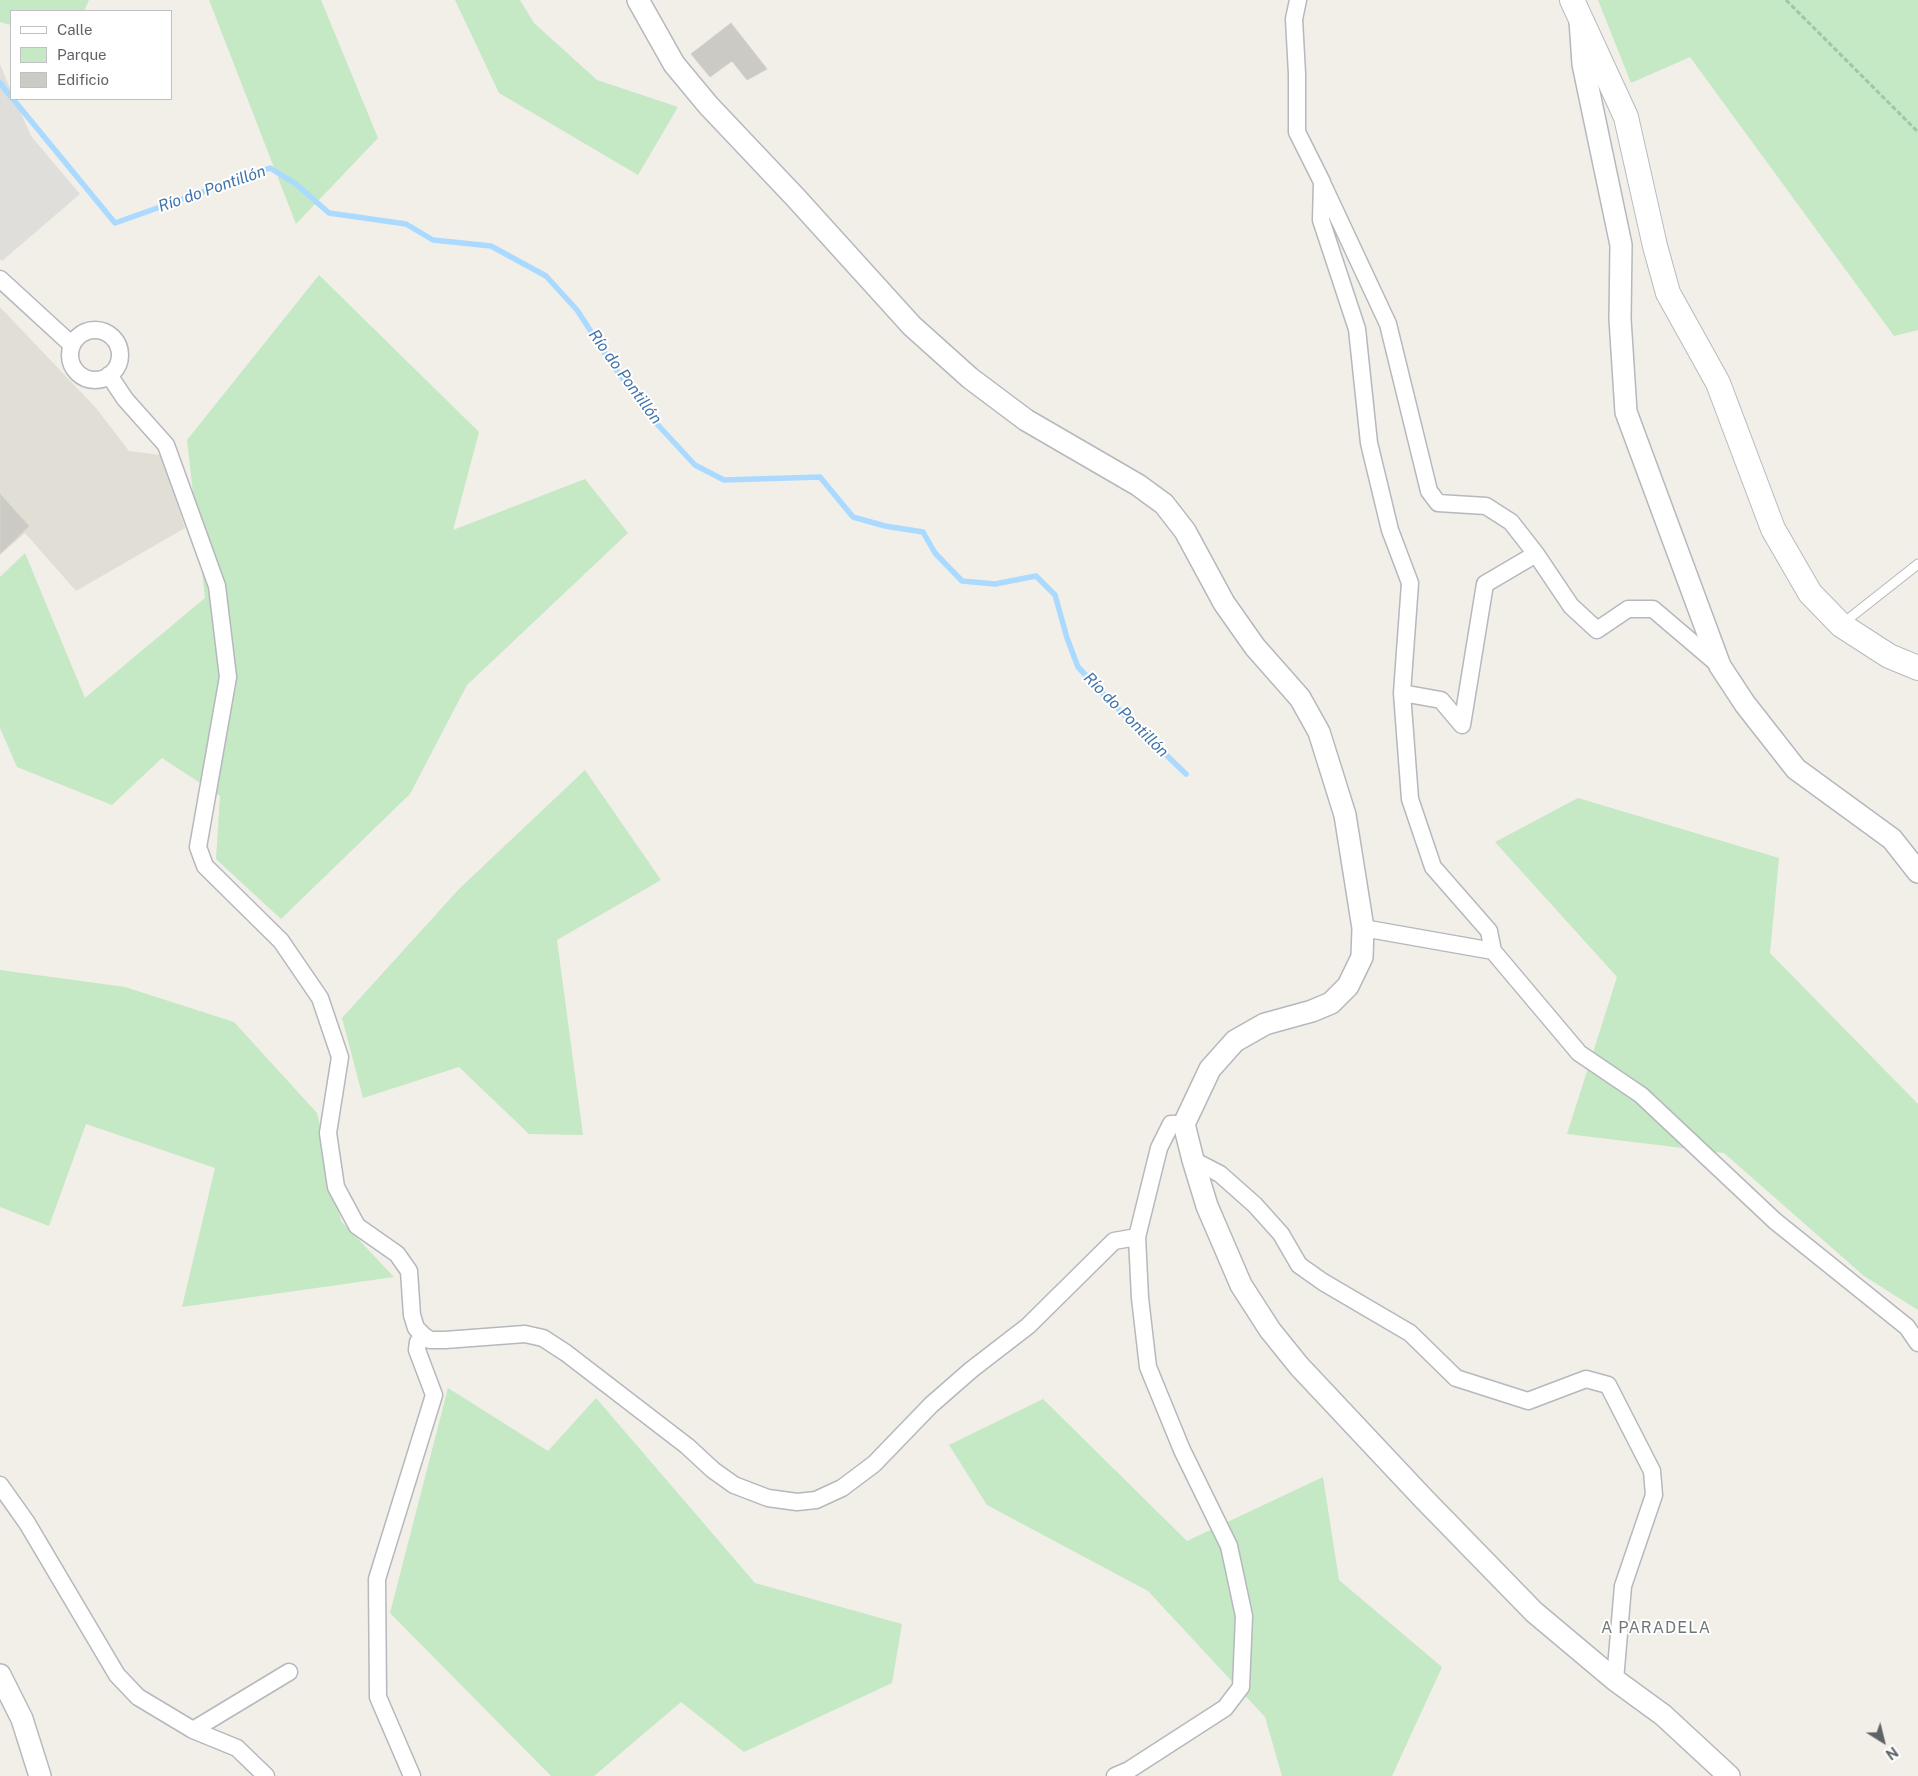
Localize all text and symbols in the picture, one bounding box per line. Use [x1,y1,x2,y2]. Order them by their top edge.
legend [10,10,172,100]
text: Calle [57,21,93,38]
text: Parque [57,46,107,63]
text: Edificio [57,71,109,88]
water label: Río do Pontillón [156,162,268,216]
water label: Río do Pontillón [584,326,666,428]
water label: Río do Pontillón [1080,669,1172,761]
district label: A PARADELA [1600,1618,1712,1638]
north arrow [1858,1716,1908,1766]
text: N [1883,1743,1901,1763]

